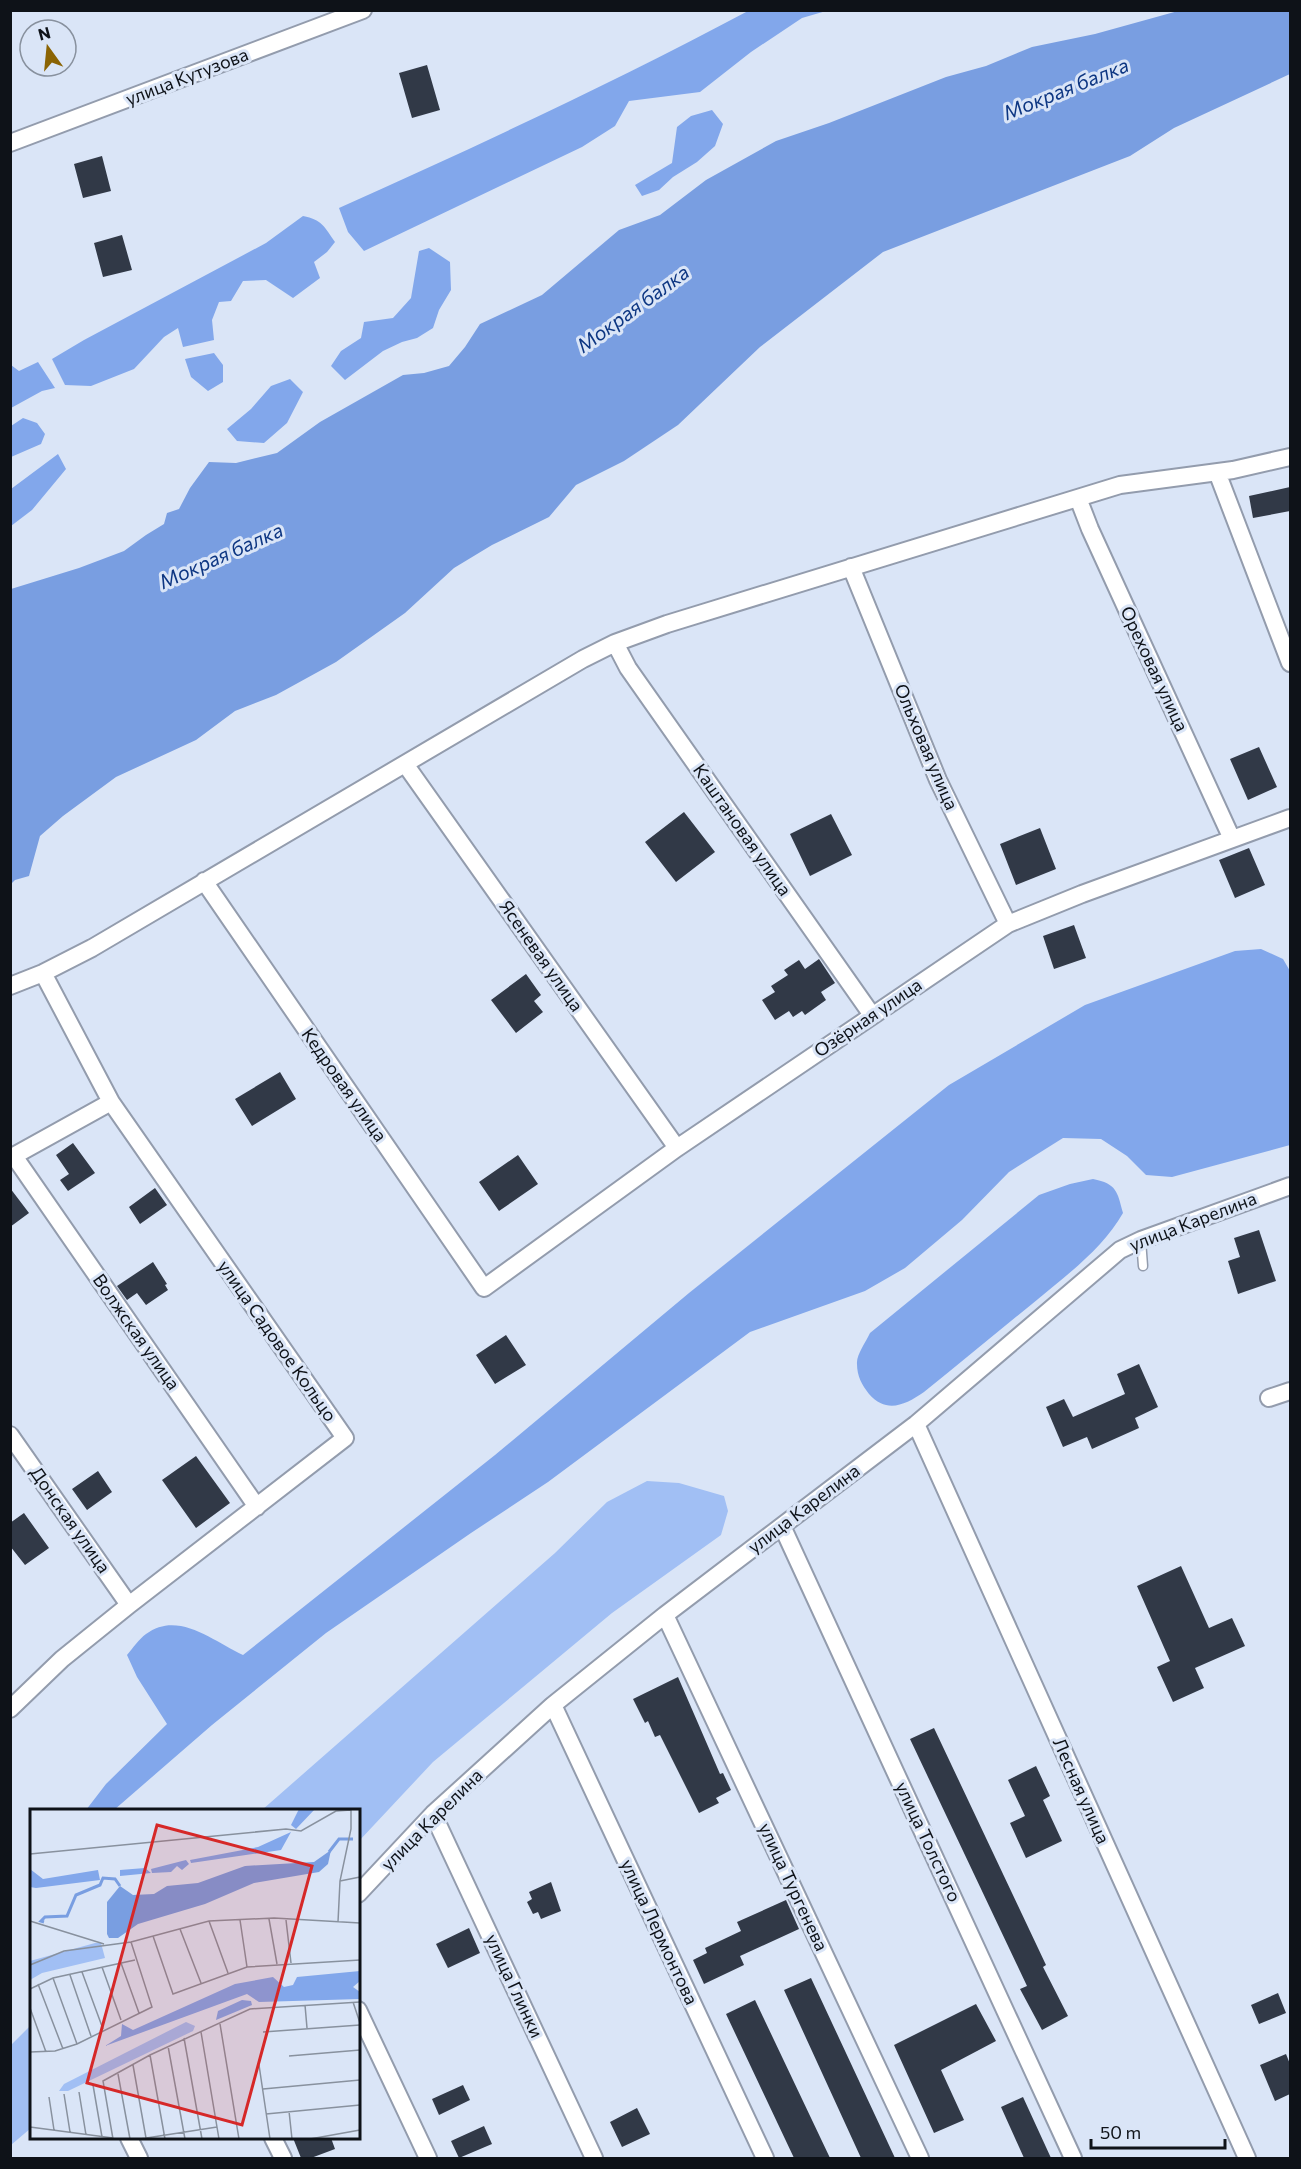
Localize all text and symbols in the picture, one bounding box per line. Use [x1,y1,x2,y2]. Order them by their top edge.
north arrow [18,18,78,78]
text: N [36,22,52,44]
street label: улица Кутузова [122,43,251,110]
water label: Мокрая балка [999,52,1132,124]
water label: Мокрая балка [571,259,693,357]
water label: Мокрая балка [155,517,286,593]
street label: Ореховая улица [1116,602,1194,735]
street label: Ольховая улица [890,680,963,813]
street label: Каштановая улица [689,759,797,900]
street label: Ясеневая улица [495,895,588,1015]
street label: Озёрная улица [809,973,925,1061]
street label: Кедровая улица [297,1023,392,1146]
street label: улица Карелина [1126,1187,1259,1255]
street label: улица Садовое Кольцо [214,1256,342,1425]
street label: Волжская улица [89,1269,185,1394]
street label: улица Карелина [743,1459,864,1557]
street label: Донская улица [26,1462,116,1577]
street label: Лесная улица [1049,1734,1115,1847]
street label: улица Карелина [376,1764,487,1875]
street label: улица Толстого [891,1778,966,1905]
inset map [30,1809,360,2139]
street label: улица Тургенева [755,1819,833,1954]
street label: улица Лермонтова [617,1855,703,2008]
street label: улица Глинки [481,1930,549,2041]
scale bar [1091,2112,1224,2150]
text: 50 m [1100,2121,1141,2143]

